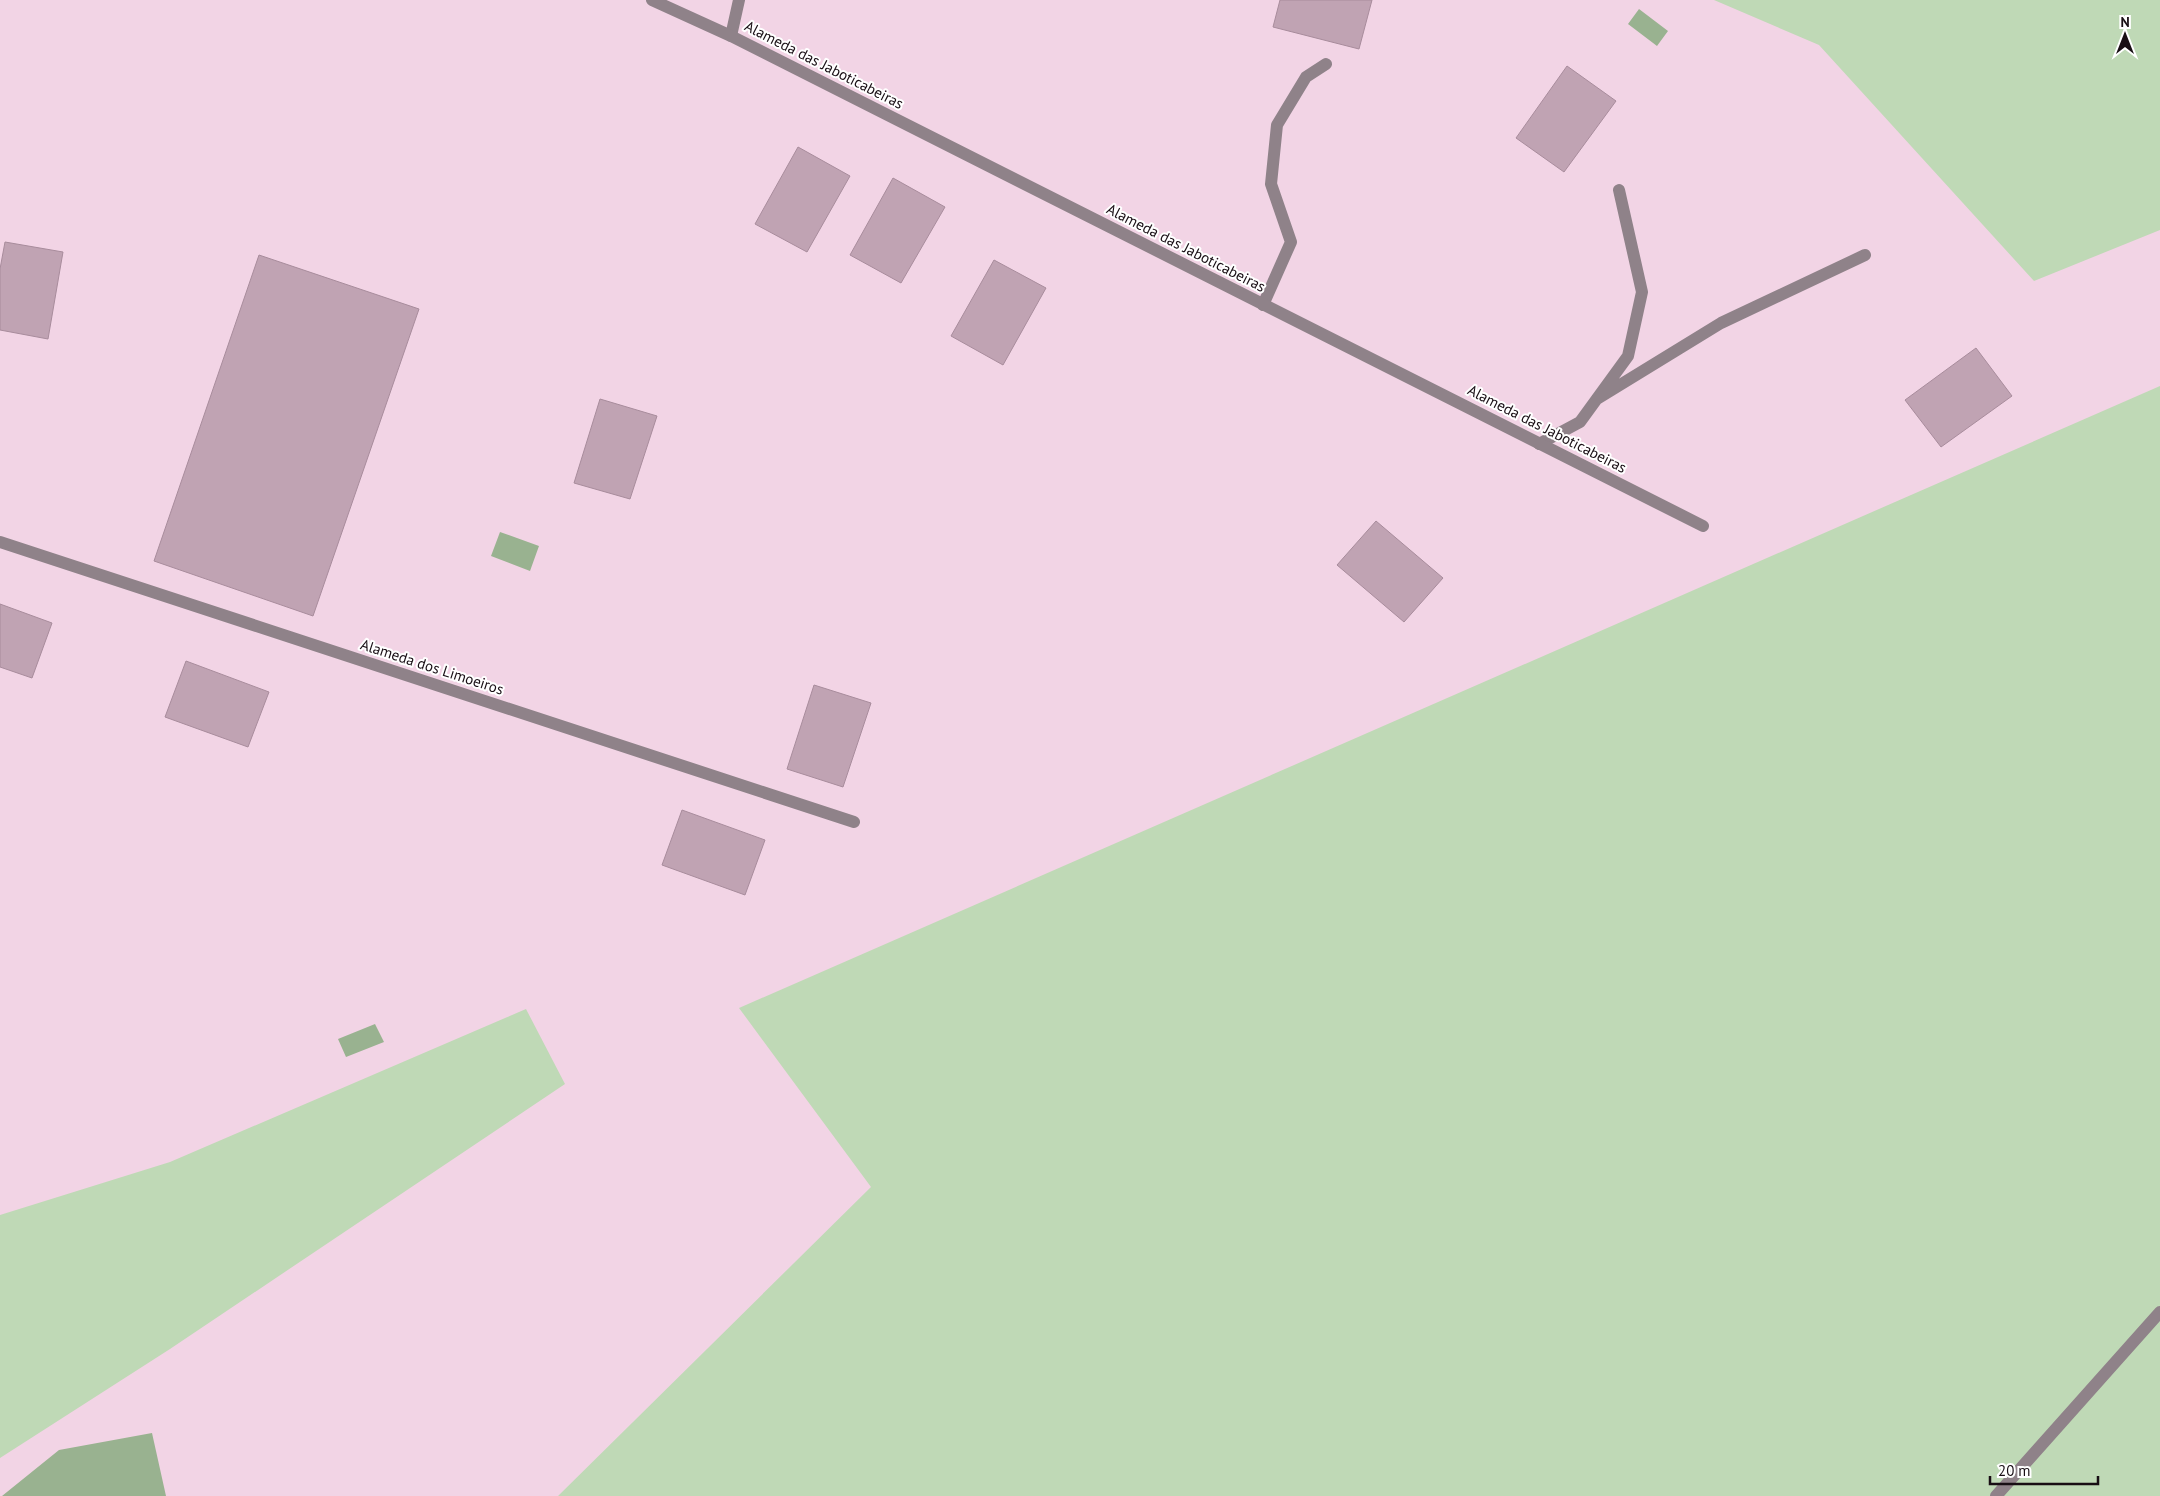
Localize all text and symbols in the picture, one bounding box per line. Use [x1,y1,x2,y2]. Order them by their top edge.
north arrow [2100,10,2150,60]
text: N [2120,13,2130,31]
street label: Alameda das Jaboticabeiras [742,16,907,113]
street label: Alameda das Jaboticabeiras [1104,199,1269,296]
street label: Alameda das Jaboticabeiras [1465,380,1630,477]
street label: Alameda dos Limoeiros [358,634,506,699]
scale bar [1990,1454,2098,1486]
text: 20 m [1998,1461,2031,1480]

